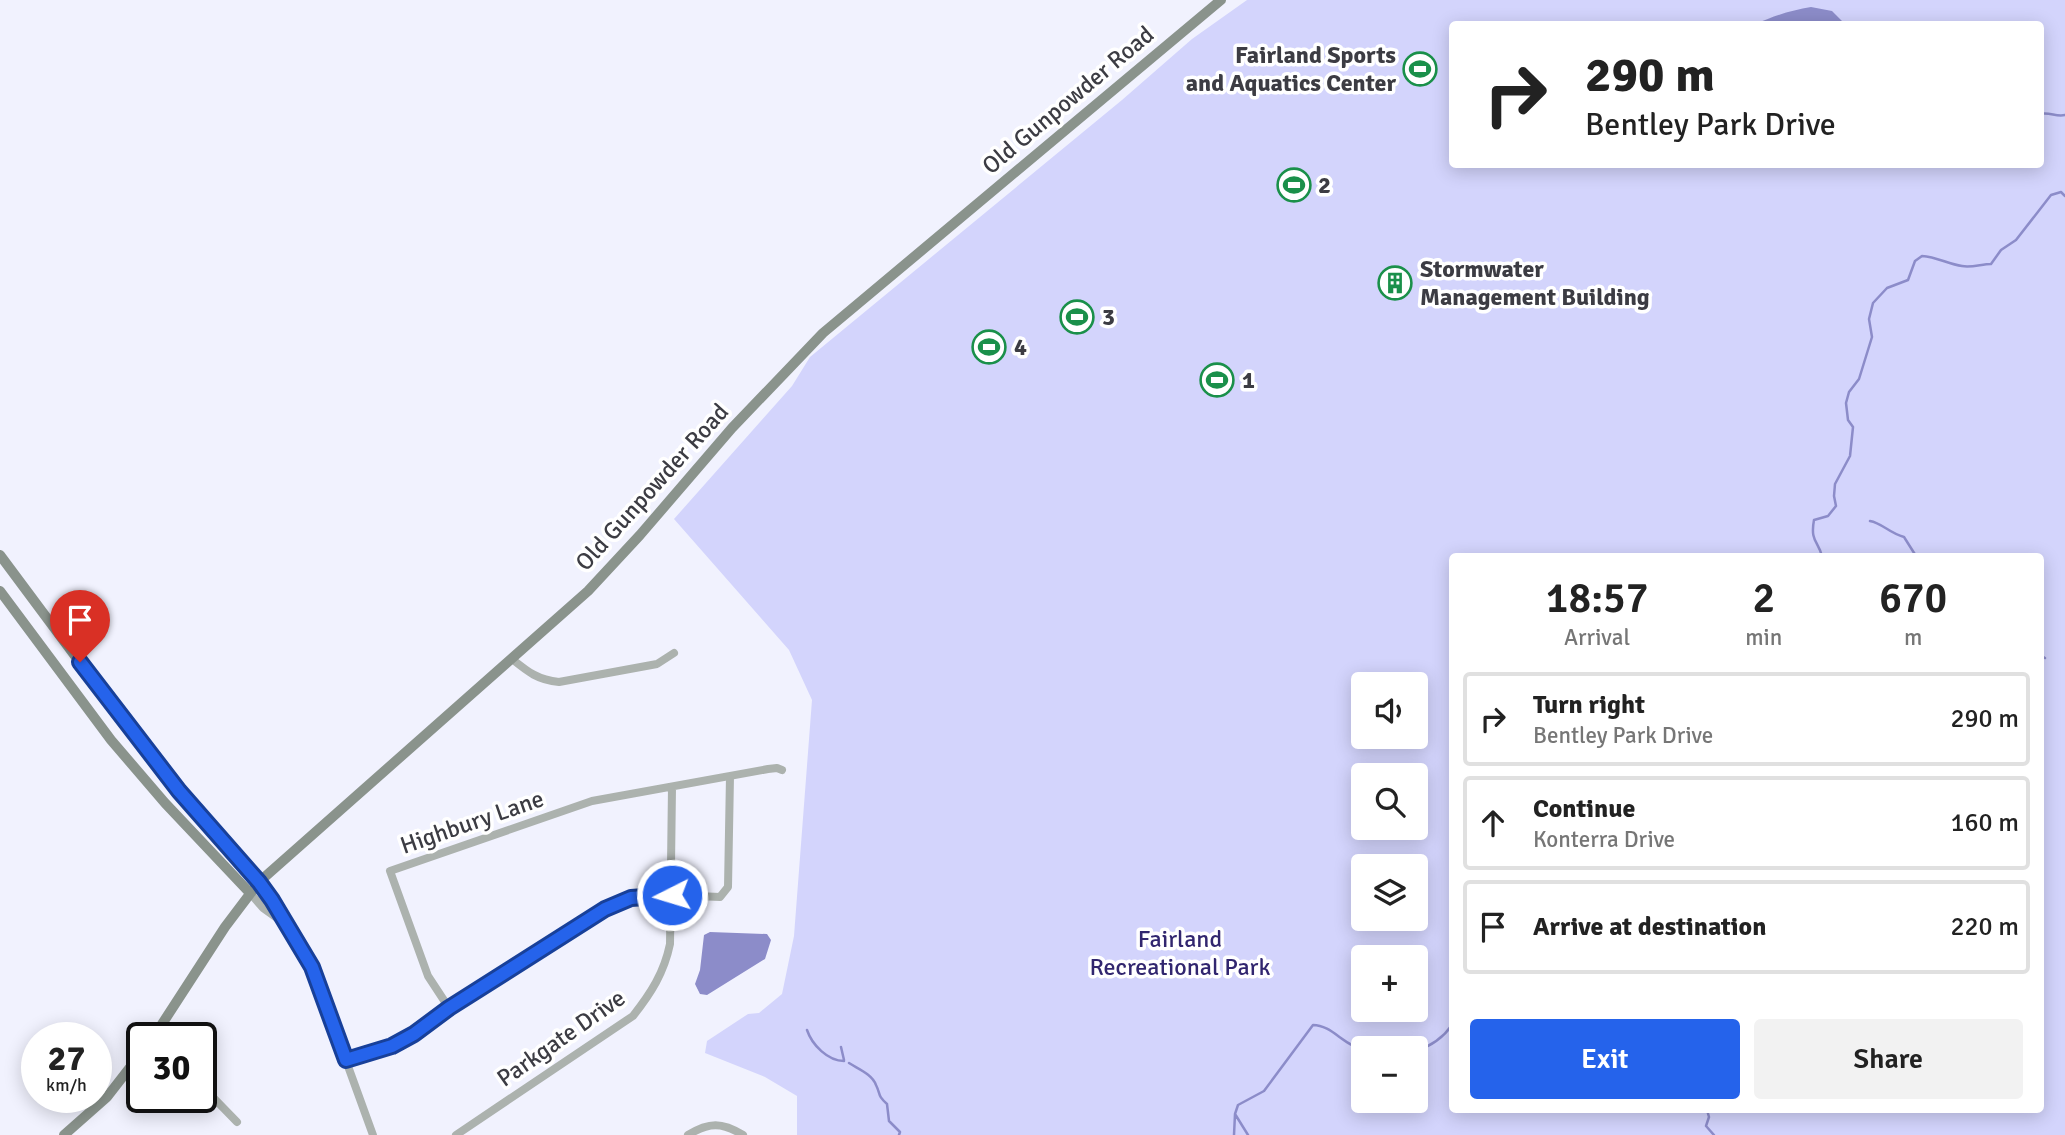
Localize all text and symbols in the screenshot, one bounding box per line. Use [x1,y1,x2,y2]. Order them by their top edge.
street label: Old Gunpowder Road [976,19,1160,181]
place label: Fairland Sports and Aquatics Center [1186,40,1396,98]
text: 290 m [1585,45,1715,105]
icon: right [1470,49,1561,140]
sports icon: Fairland Sports and Aquatics Center [1401,50,1439,88]
text: Bentley Park Drive [1585,105,1836,144]
sports icon: 2 [1275,166,1313,204]
place label: 2 [1318,170,1331,200]
place label: Stormwater Management Building [1420,254,1650,312]
building icon: Stormwater Management Building [1376,264,1414,302]
sports icon: 3 [1058,298,1096,336]
place label: 3 [1102,302,1115,332]
sports icon: 4 [970,328,1008,366]
place label: 4 [1014,332,1027,362]
sports icon: 1 [1198,361,1236,399]
place label: 1 [1242,365,1255,395]
street label: Old Gunpowder Road [569,397,735,577]
text: 18:57 [1546,573,1648,624]
text: 2 [1752,573,1775,624]
text: 670 [1879,573,1947,624]
pin [50,590,110,662]
icon: arrive [61,601,99,639]
text: Arrival [1564,623,1630,652]
text: min [1745,623,1782,652]
text: m [1904,623,1922,652]
map controls [1351,672,1428,1113]
button: sound [1351,672,1428,749]
text: Turn right [1533,689,1645,721]
icon: right [1474,700,1512,738]
text: 290 m [1950,703,2019,735]
text: Bentley Park Drive [1533,721,1713,750]
button: search [1351,763,1428,840]
street label: Highbury Lane [396,783,548,861]
text: Continue [1533,793,1635,825]
icon: ahead [1474,804,1512,842]
text: 160 m [1950,807,2019,839]
text: Konterra Drive [1533,825,1675,854]
button: layers [1351,854,1428,931]
position arrow [635,858,709,932]
icon: arrive [1474,908,1512,946]
text: Arrive at destination [1533,911,1766,943]
text: 220 m [1950,911,2019,943]
park label: Fairland Recreational Park [1089,924,1271,982]
button: + [1351,945,1428,1022]
street label: Parkgate Drive [491,983,631,1093]
button: Exit [1470,1019,1740,1099]
button: Share [1754,1019,2023,1099]
speed limit sign: 30 [126,1022,217,1113]
button: − [1351,1036,1428,1113]
text: 27 [48,1037,85,1080]
text: km/h [46,1074,87,1096]

